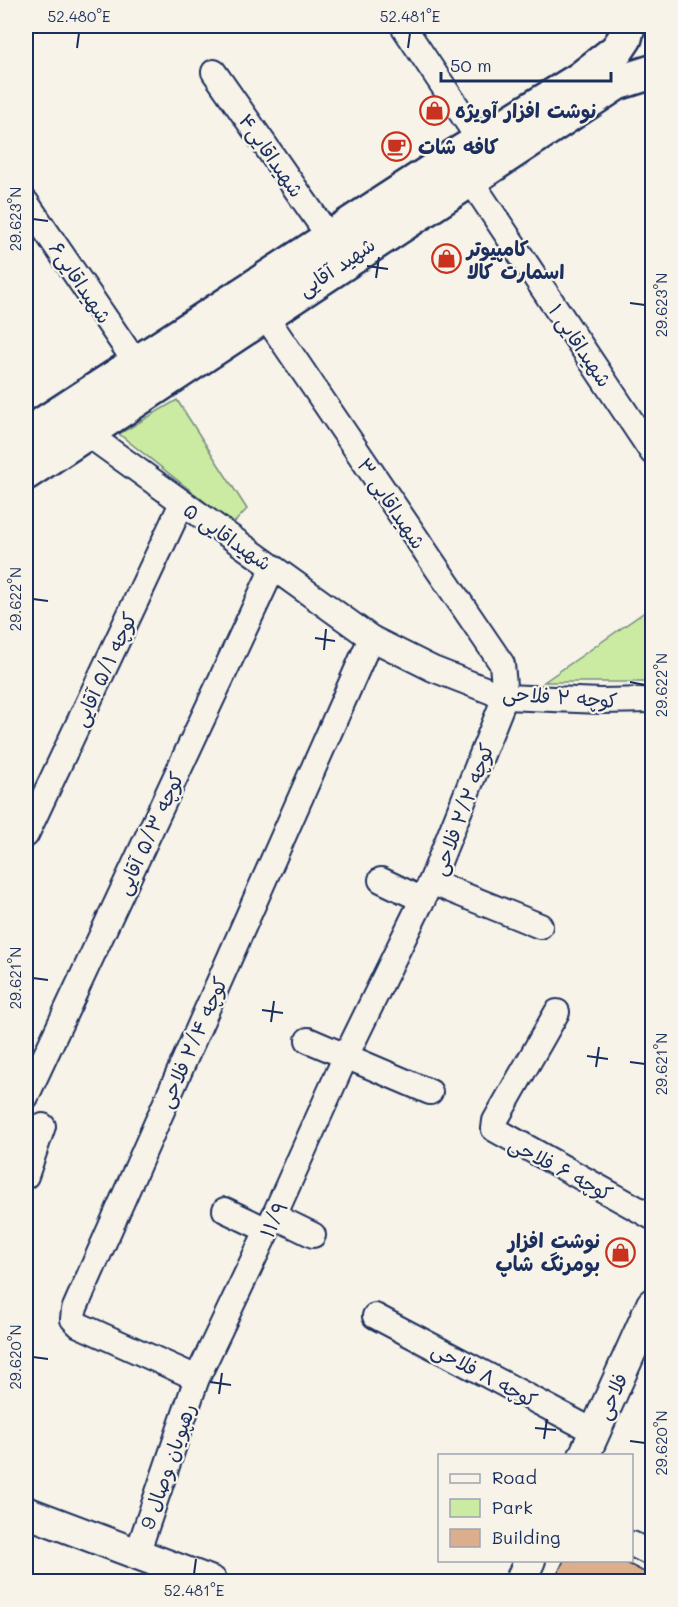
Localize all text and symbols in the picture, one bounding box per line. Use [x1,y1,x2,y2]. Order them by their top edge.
text: 52.480°E [47,6,111,26]
text: 52.481°E [380,6,441,26]
scale bar [441,45,610,83]
text: 50 m [450,53,492,77]
shop icon: نوشت افزار آویژه [418,94,450,126]
place label: نوشت افزار آویژه [455,97,596,124]
street label: شهیداقایی۴ [233,108,310,203]
cafe icon: کافه شات [381,130,413,162]
place label: کافه شات [418,133,499,159]
text: 29.623°N [5,187,25,251]
street label: شهید آقایی [292,231,380,302]
place label: کامپیوتر اسمارت کالا [465,235,564,284]
street label: شهیداقایی۶ [43,236,118,329]
shop icon: کامپیوتر اسمارت کالا [430,243,462,275]
text: 29.623°N [651,273,671,337]
street label: ۱ شهیداقایی [543,298,618,392]
street label: ۳ شهیداقایی [351,452,432,554]
street label: ۵ شهیداقایی [178,496,277,577]
text: 29.622°N [5,567,25,631]
street label: کوچه ۵/۱ آقایی [66,608,143,731]
text: 29.622°N [651,653,671,717]
street label: کوچه ۲ فلاحی [501,679,618,714]
street label: کوچه ۲/۲ فلاحی [425,739,500,879]
street label: کوچه ۵/۳ آقایی [109,767,190,899]
text: 29.621°N [5,947,25,1009]
street label: کوچه ۲/۴ فلاحی [151,972,233,1112]
text: 29.621°N [651,1033,671,1095]
street label: کوچه ۶ فلاحی [504,1130,617,1207]
street label: ۱۱/۹ [253,1196,293,1242]
place label: نوشت افزار بومرنگ شاپ [496,1227,600,1277]
shop icon: نوشت افزار بومرنگ شاپ [605,1236,637,1268]
text: 29.620°N [5,1324,25,1390]
street label: کوچه ۸ فلاحی [427,1335,542,1414]
street label: فلاحی [589,1369,634,1424]
street label: 9 رهپویان وصال [133,1400,202,1533]
text: 29.620°N [651,1410,671,1476]
legend [438,1454,633,1562]
text: Road [492,1465,537,1489]
text: Park [492,1495,533,1519]
text: Building [492,1525,560,1549]
text: 52.481°E [164,1580,225,1600]

